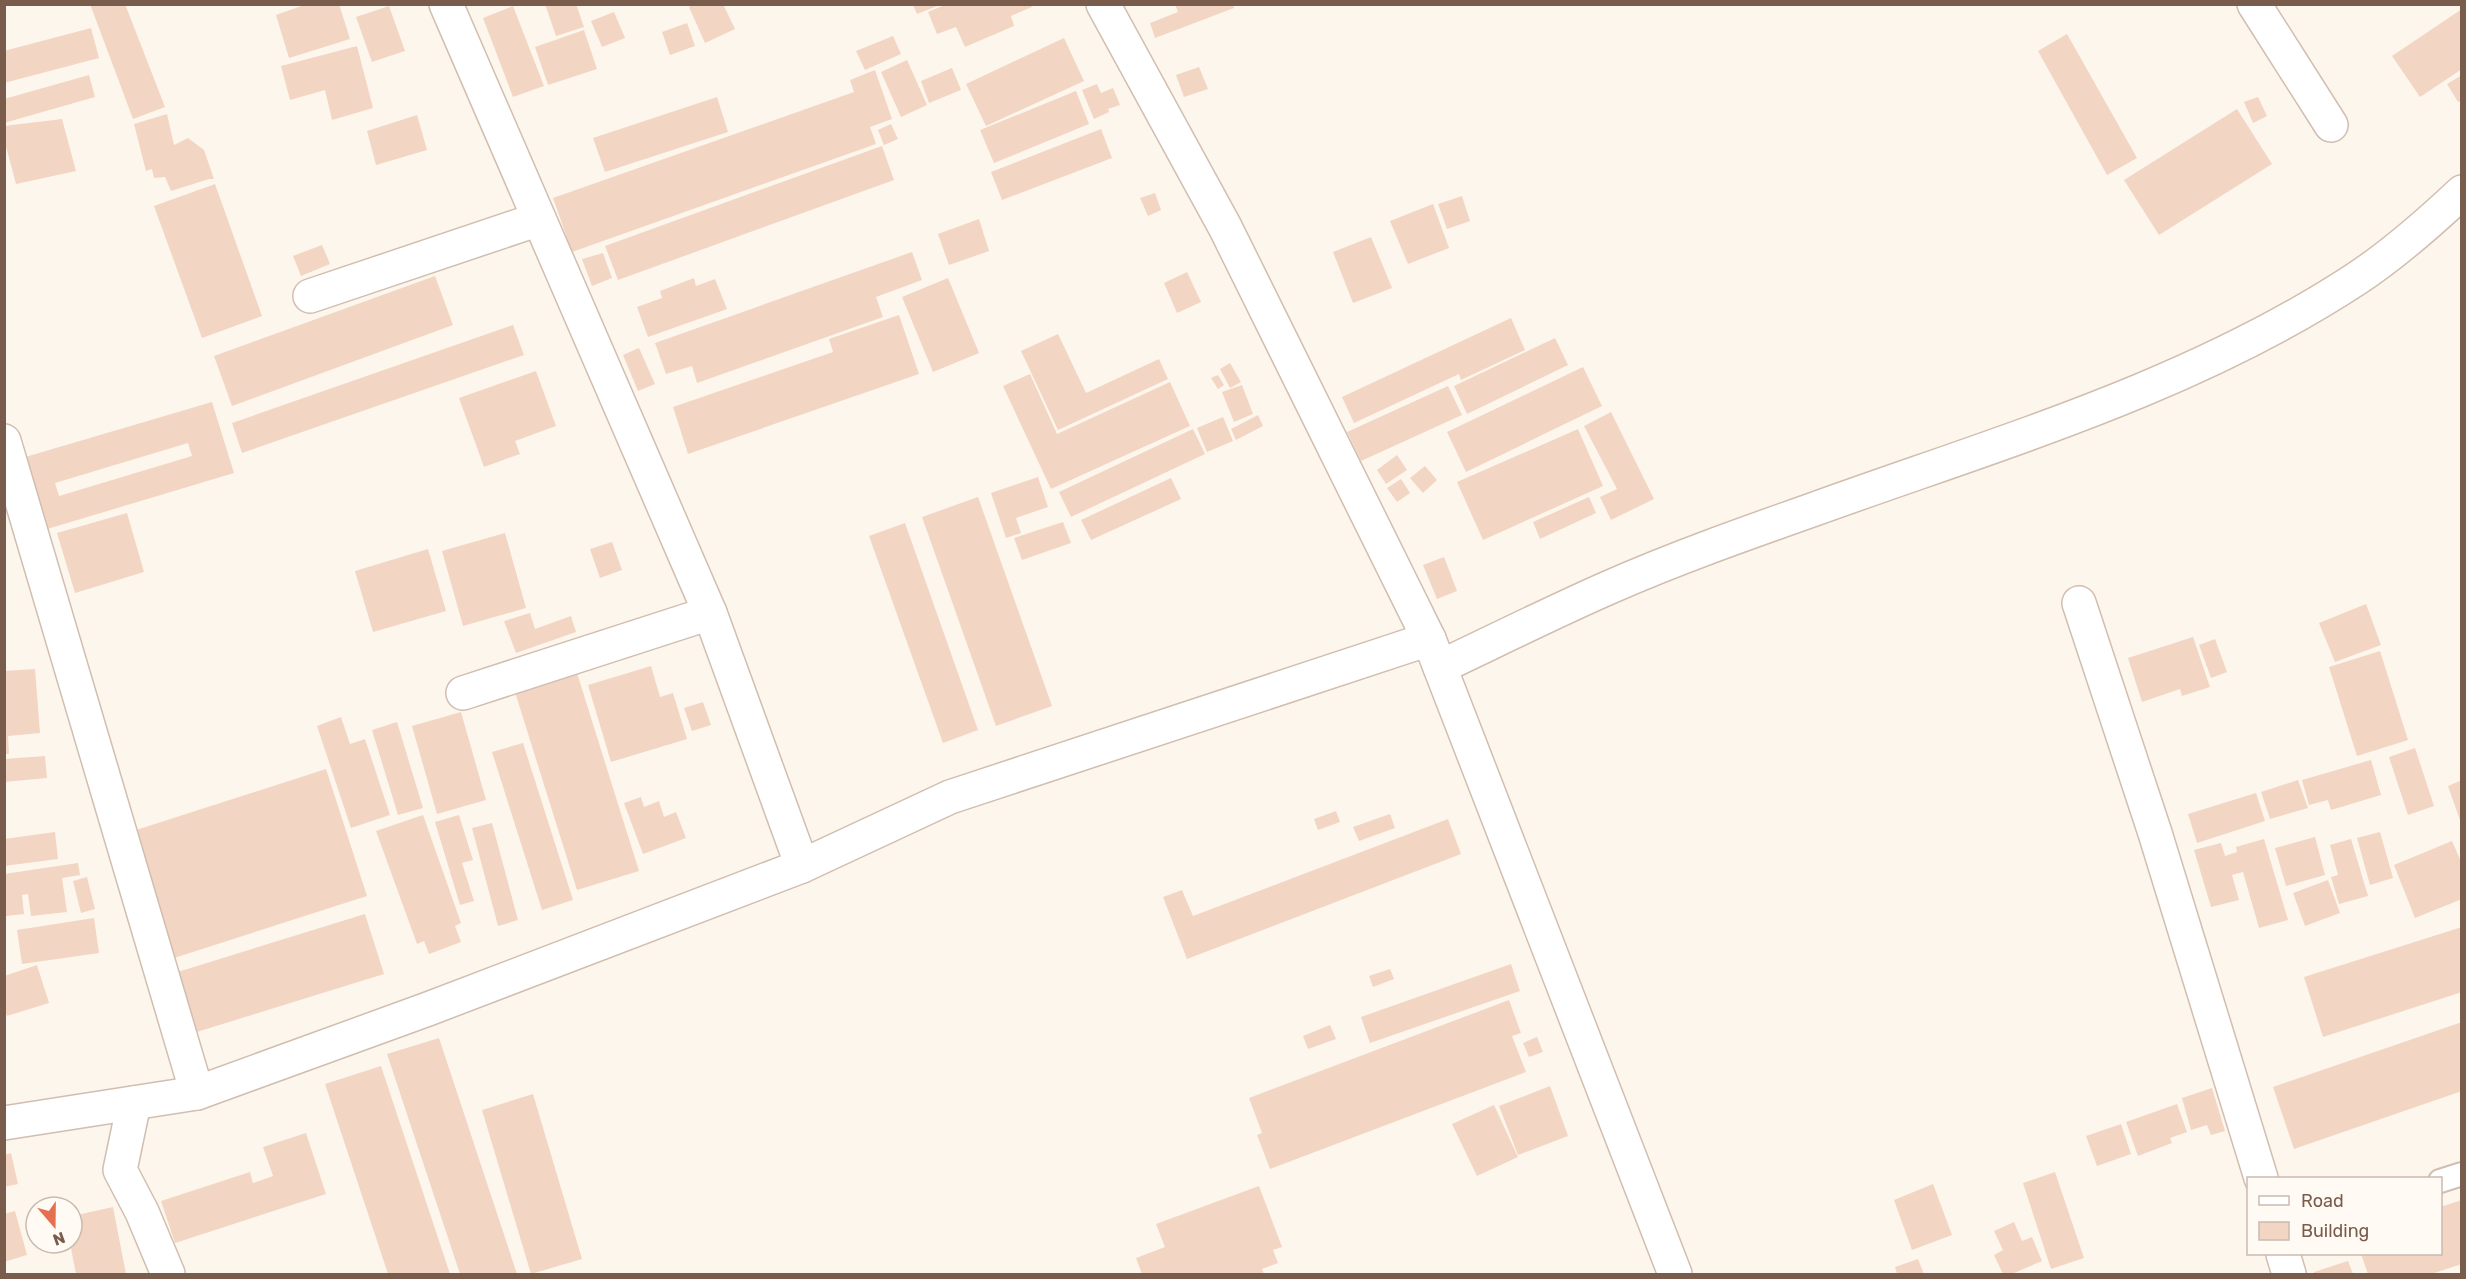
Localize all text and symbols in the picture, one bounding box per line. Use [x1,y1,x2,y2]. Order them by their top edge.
legend [2247,1177,2442,1255]
text: Road [2301,1190,2344,1212]
north arrow [24,1195,84,1255]
text: Building [2301,1220,2369,1242]
text: N [50,1228,68,1250]

